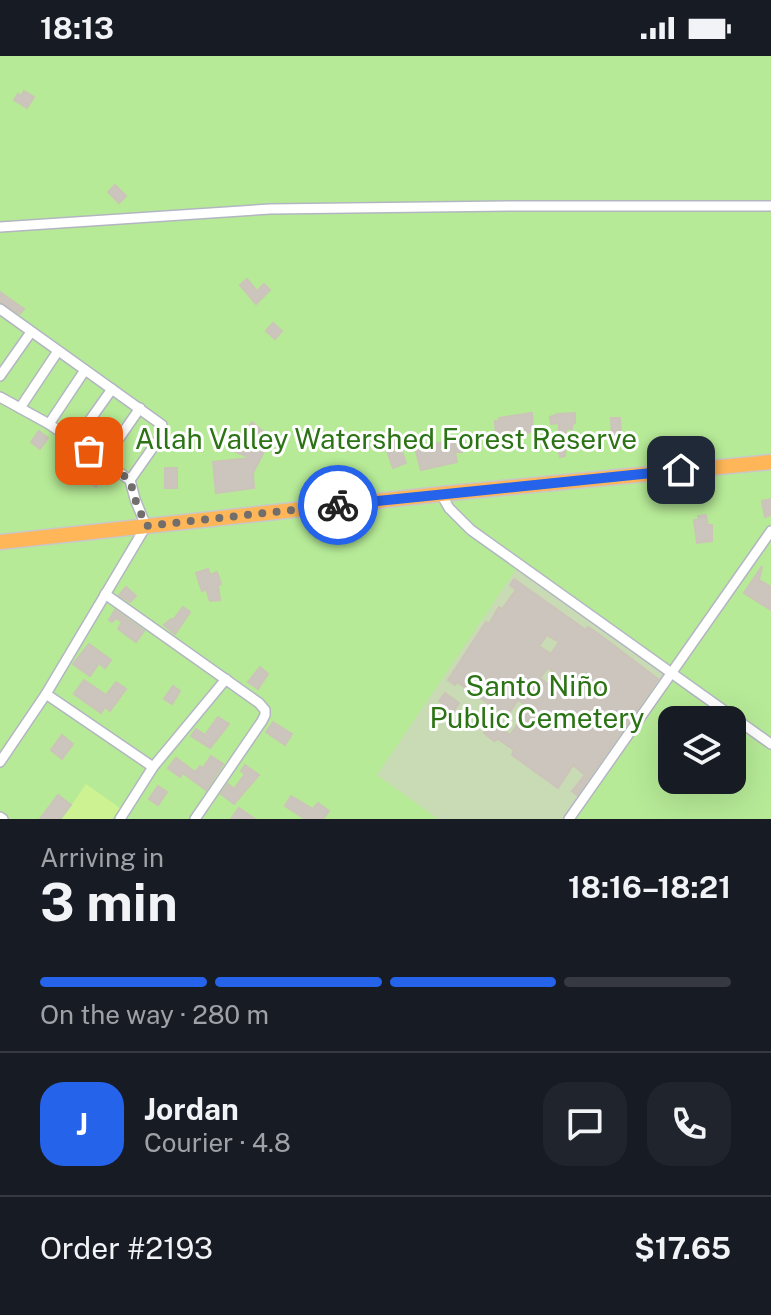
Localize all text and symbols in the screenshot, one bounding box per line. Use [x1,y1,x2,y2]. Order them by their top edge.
text: 18:13 [40,10,114,46]
pin [55,417,123,485]
park label: Allah Valley Watershed Forest Reserve [135,422,637,455]
icon: bag [67,429,111,473]
pin [647,436,715,504]
icon: home [659,448,703,492]
courier [298,465,378,545]
icon: bike [316,483,360,527]
park label: Santo Niño Public Cemetery [429,669,645,734]
map controls [658,706,746,794]
button: layers [658,706,746,794]
text: Arriving in [40,842,164,873]
text: 18:16–18:21 [568,869,731,905]
text: 3 min [40,872,178,933]
text: On the way · 280 m [40,999,269,1030]
button: chat [543,1082,627,1166]
button: phone [647,1082,731,1166]
text: Jordan [144,1091,239,1127]
text: J [76,1106,88,1142]
text: Courier · 4.8 [144,1127,291,1158]
text: Order #2193 [40,1230,213,1266]
text: $17.65 [634,1230,731,1266]

